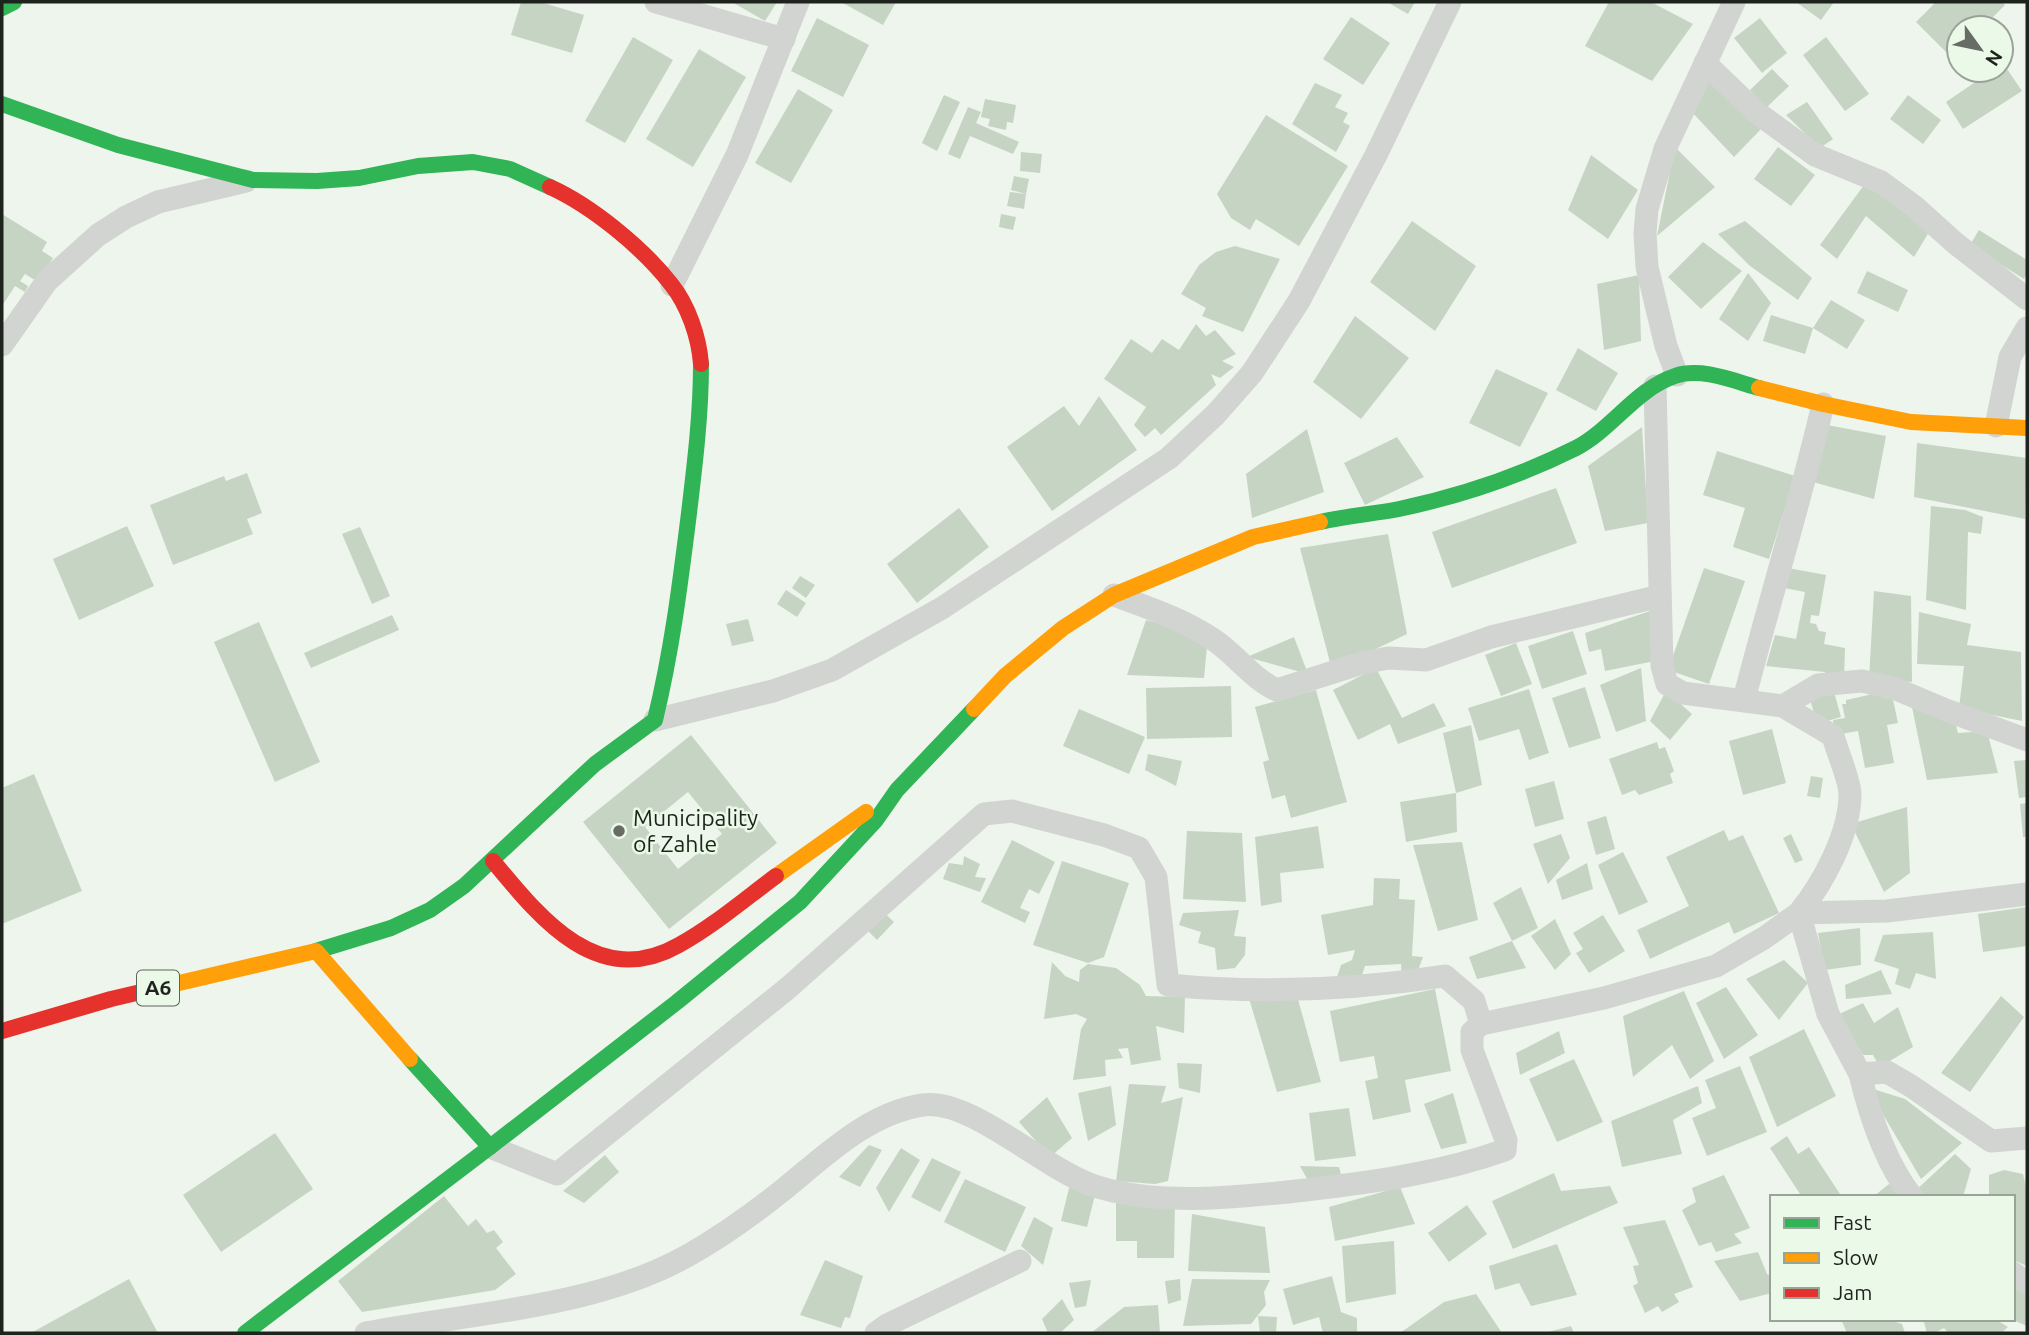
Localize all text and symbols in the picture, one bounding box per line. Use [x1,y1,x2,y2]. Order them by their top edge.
north arrow [1945,14,2015,84]
text: N [1981,46,2007,70]
place label: Municipality of Zahle [633,805,758,856]
marker: Municipality of Zahle [611,823,627,839]
road number: A6 [137,970,179,1006]
legend [1770,1195,2015,1321]
text: Fast [1833,1210,1871,1234]
text: Slow [1833,1245,1878,1269]
text: Jam [1833,1280,1872,1304]

